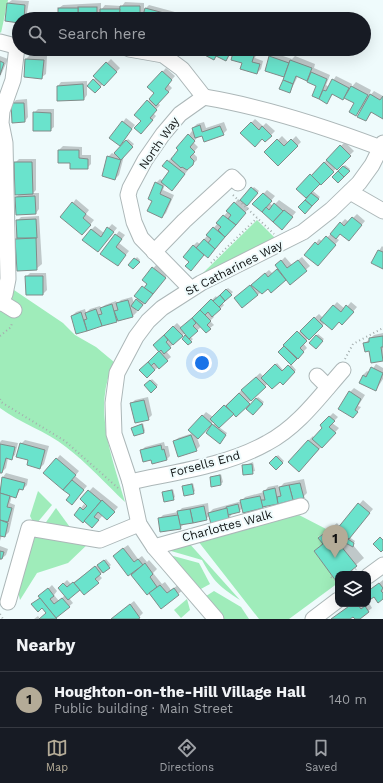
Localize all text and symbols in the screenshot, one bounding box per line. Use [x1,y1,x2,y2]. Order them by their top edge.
search box [12,12,371,56]
icon: search [26,23,48,45]
text: Search here [58,25,146,43]
street label: North Way [136,114,183,172]
street label: St Catharines Way [183,237,286,299]
your location [192,353,212,373]
street label: Forsells End [168,448,242,480]
street label: Charlottes Walk [180,507,274,545]
pin: 1 [322,525,348,558]
map controls [335,571,371,607]
button: layers [335,571,371,607]
text: Nearby [16,635,75,655]
text: Houghton-on-the-Hill Village Hall [54,683,306,701]
text: 1 [26,692,32,707]
text: 140 m [329,692,367,707]
text: Public building · Main Street [54,701,233,716]
tab: Map [46,737,68,774]
tab: Directions [160,737,214,774]
tab: Saved [305,737,337,774]

